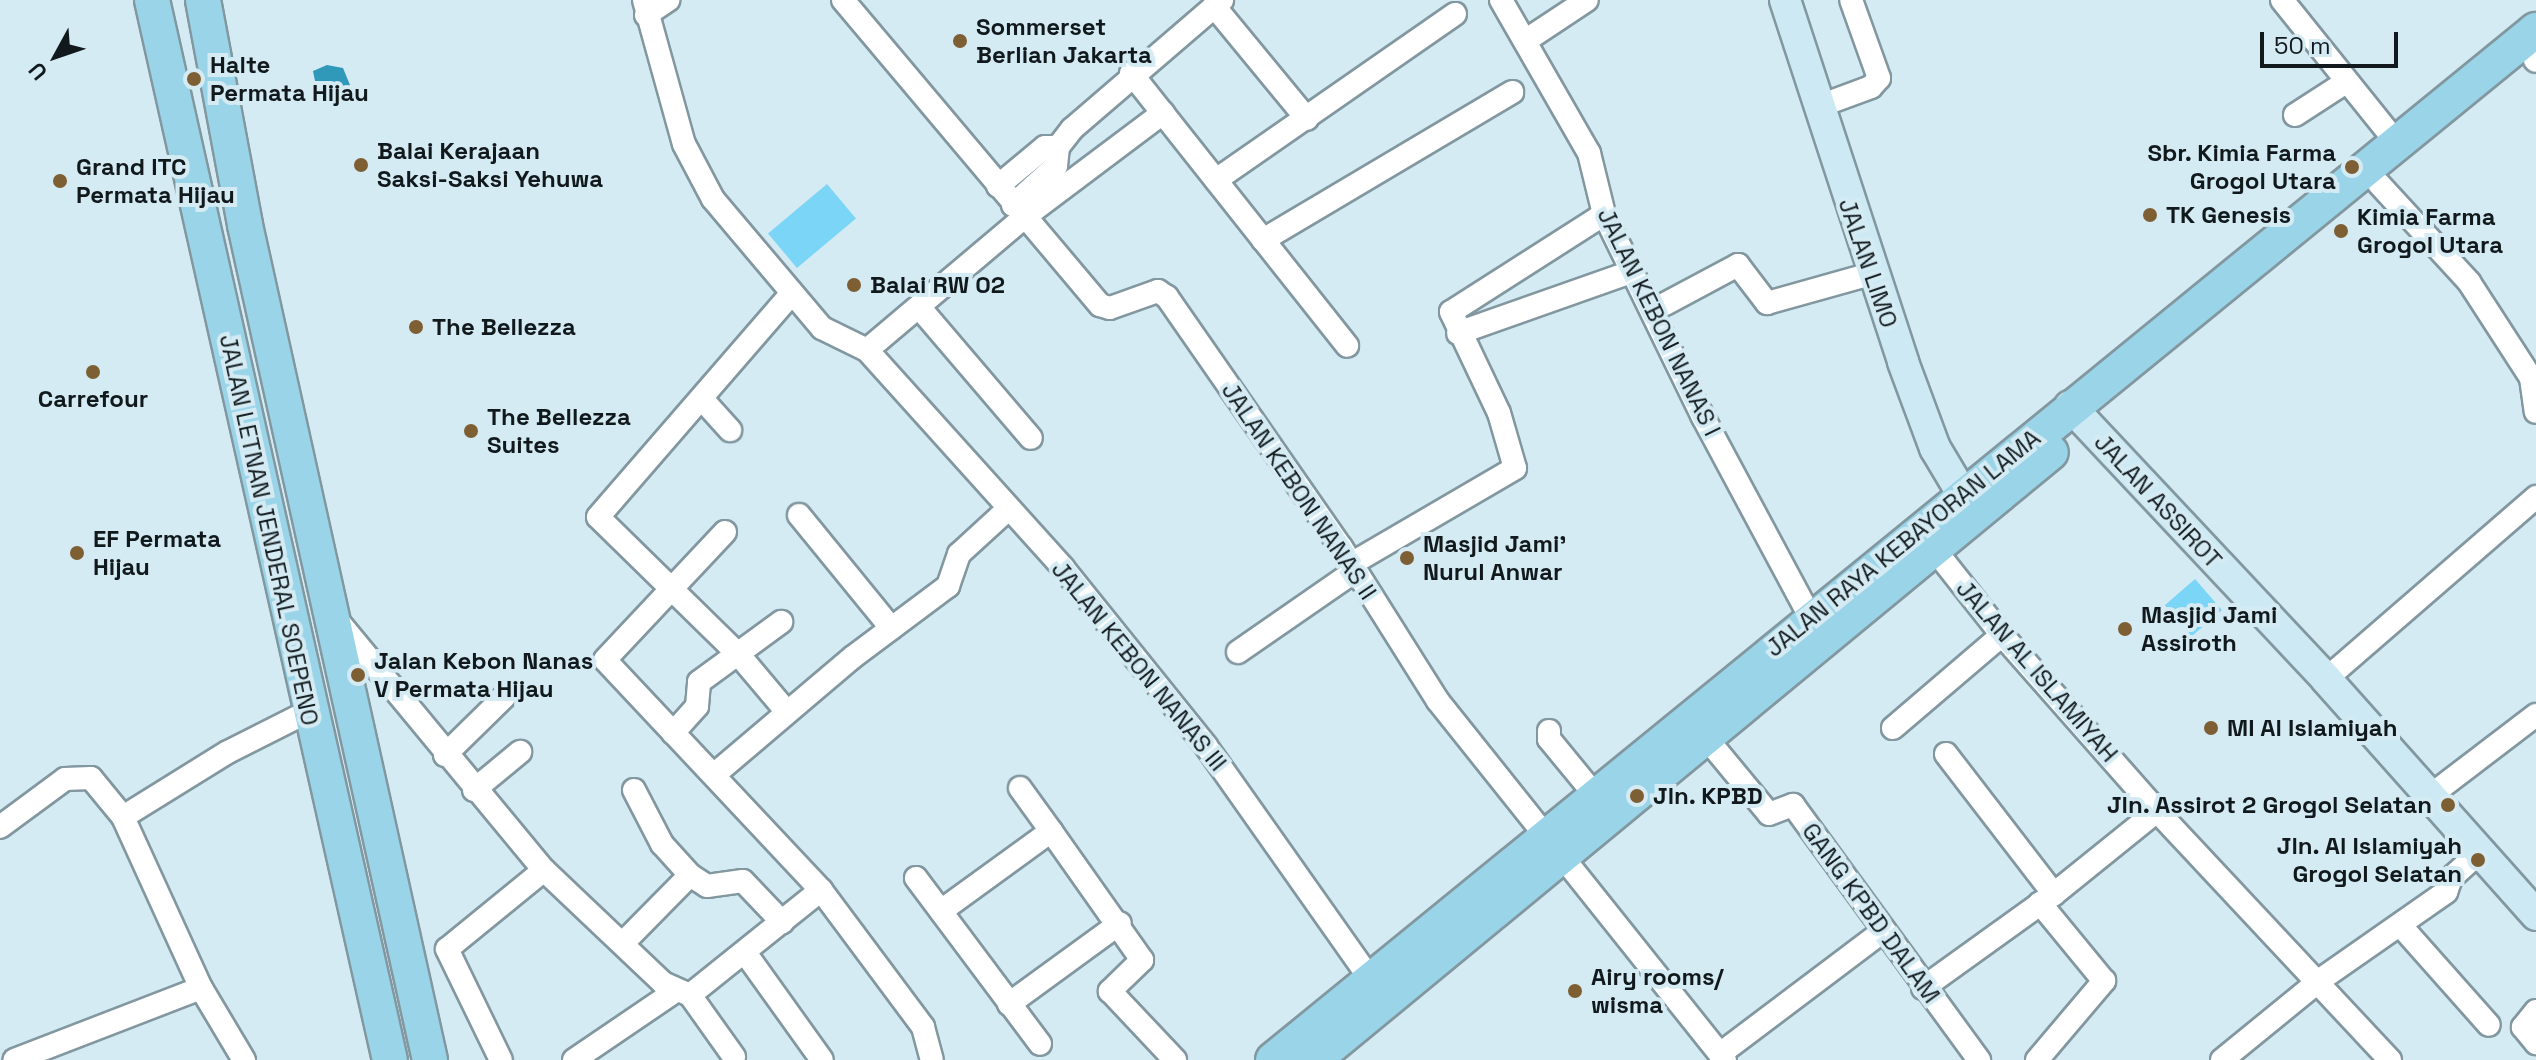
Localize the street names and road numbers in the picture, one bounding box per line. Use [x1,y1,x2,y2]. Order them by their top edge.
street label: JALAN LIMO [1832,195,1904,331]
street label: JALAN KEBON NANAS I [1591,203,1727,441]
street label: JALAN LETNAN JENDERAL SOEPENO [213,332,325,728]
street label: JALAN KEBON NANAS II [1216,377,1382,605]
street label: JALAN RAYA KEBAYORAN LAMA [1760,423,2046,663]
street label: JALAN ASSIROT [2088,428,2228,574]
street label: JALAN KEBON NANAS III [1045,555,1233,777]
street label: JALAN AL ISLAMIYAH [1950,574,2124,768]
street label: GANG KPBD DALAM [1796,817,1946,1009]

